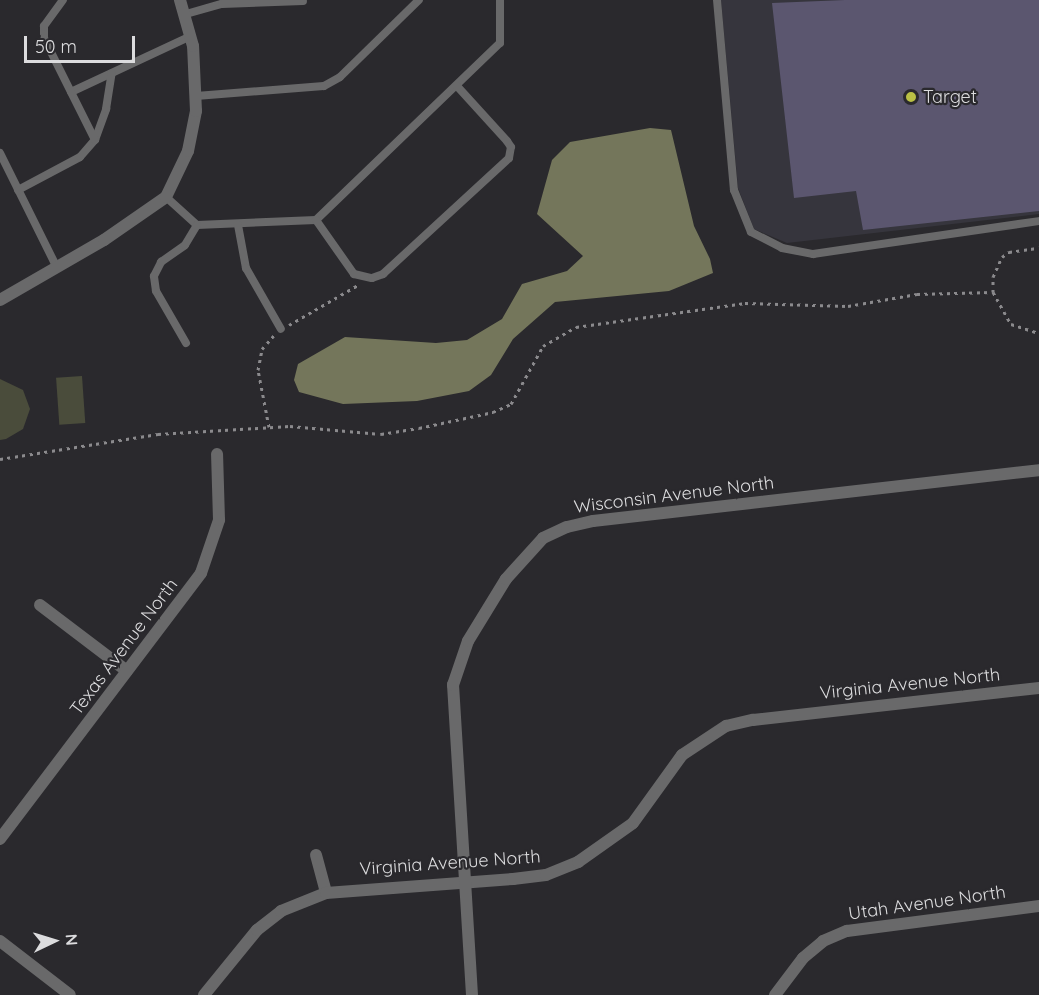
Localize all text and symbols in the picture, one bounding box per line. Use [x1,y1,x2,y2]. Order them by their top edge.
scale bar [27,24,138,62]
text: 50 m [35,35,77,58]
place label: Target [923,86,977,108]
marker: Target [904,90,918,104]
street label: Wisconsin Avenue North [573,472,775,518]
street label: Texas Avenue North [66,574,182,720]
street label: Virginia Avenue North [819,664,1001,704]
street label: Virginia Avenue North [359,846,541,880]
street label: Utah Avenue North [847,881,1007,925]
north arrow [24,911,84,971]
text: N [62,933,82,946]

